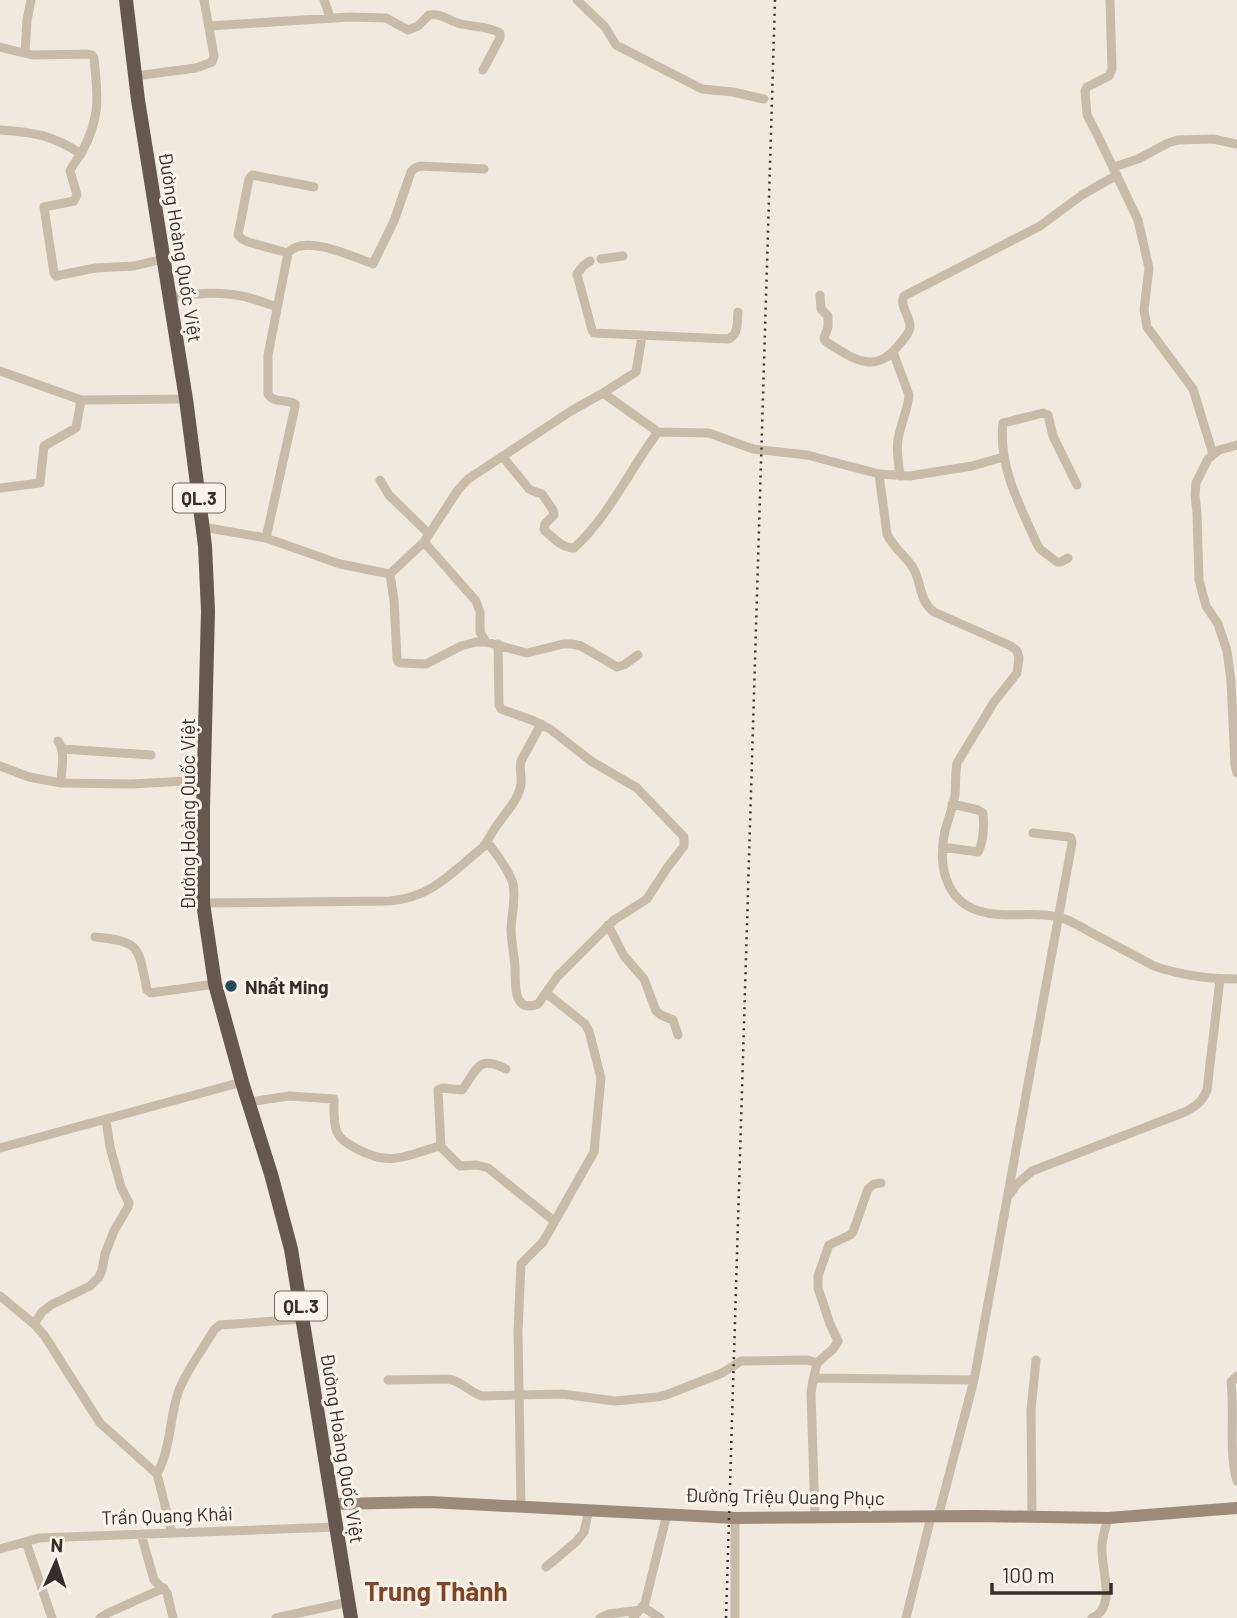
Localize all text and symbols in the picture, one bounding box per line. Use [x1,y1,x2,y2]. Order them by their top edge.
street label: Đường Hoàng Quốc Việt [155,150,207,344]
road number: QL.3 [173,484,225,512]
street label: Đường Hoàng Quốc Việt [176,718,199,910]
place label: Nhẩt Ming [245,975,328,998]
marker: Nhẩt Ming [223,978,239,994]
road number: QL.3 [275,1292,327,1321]
street label: Đường Hoàng Quốc Việt [317,1351,369,1545]
street label: Đường Triệu Quang Phục [685,1483,885,1509]
street label: Trần Quang Khải [101,1501,233,1529]
north arrow [21,1527,91,1597]
text: N [50,1533,64,1556]
scale bar [992,1552,1111,1596]
text: 100 m [1002,1562,1055,1587]
district label: Trung Thành [364,1575,508,1606]

